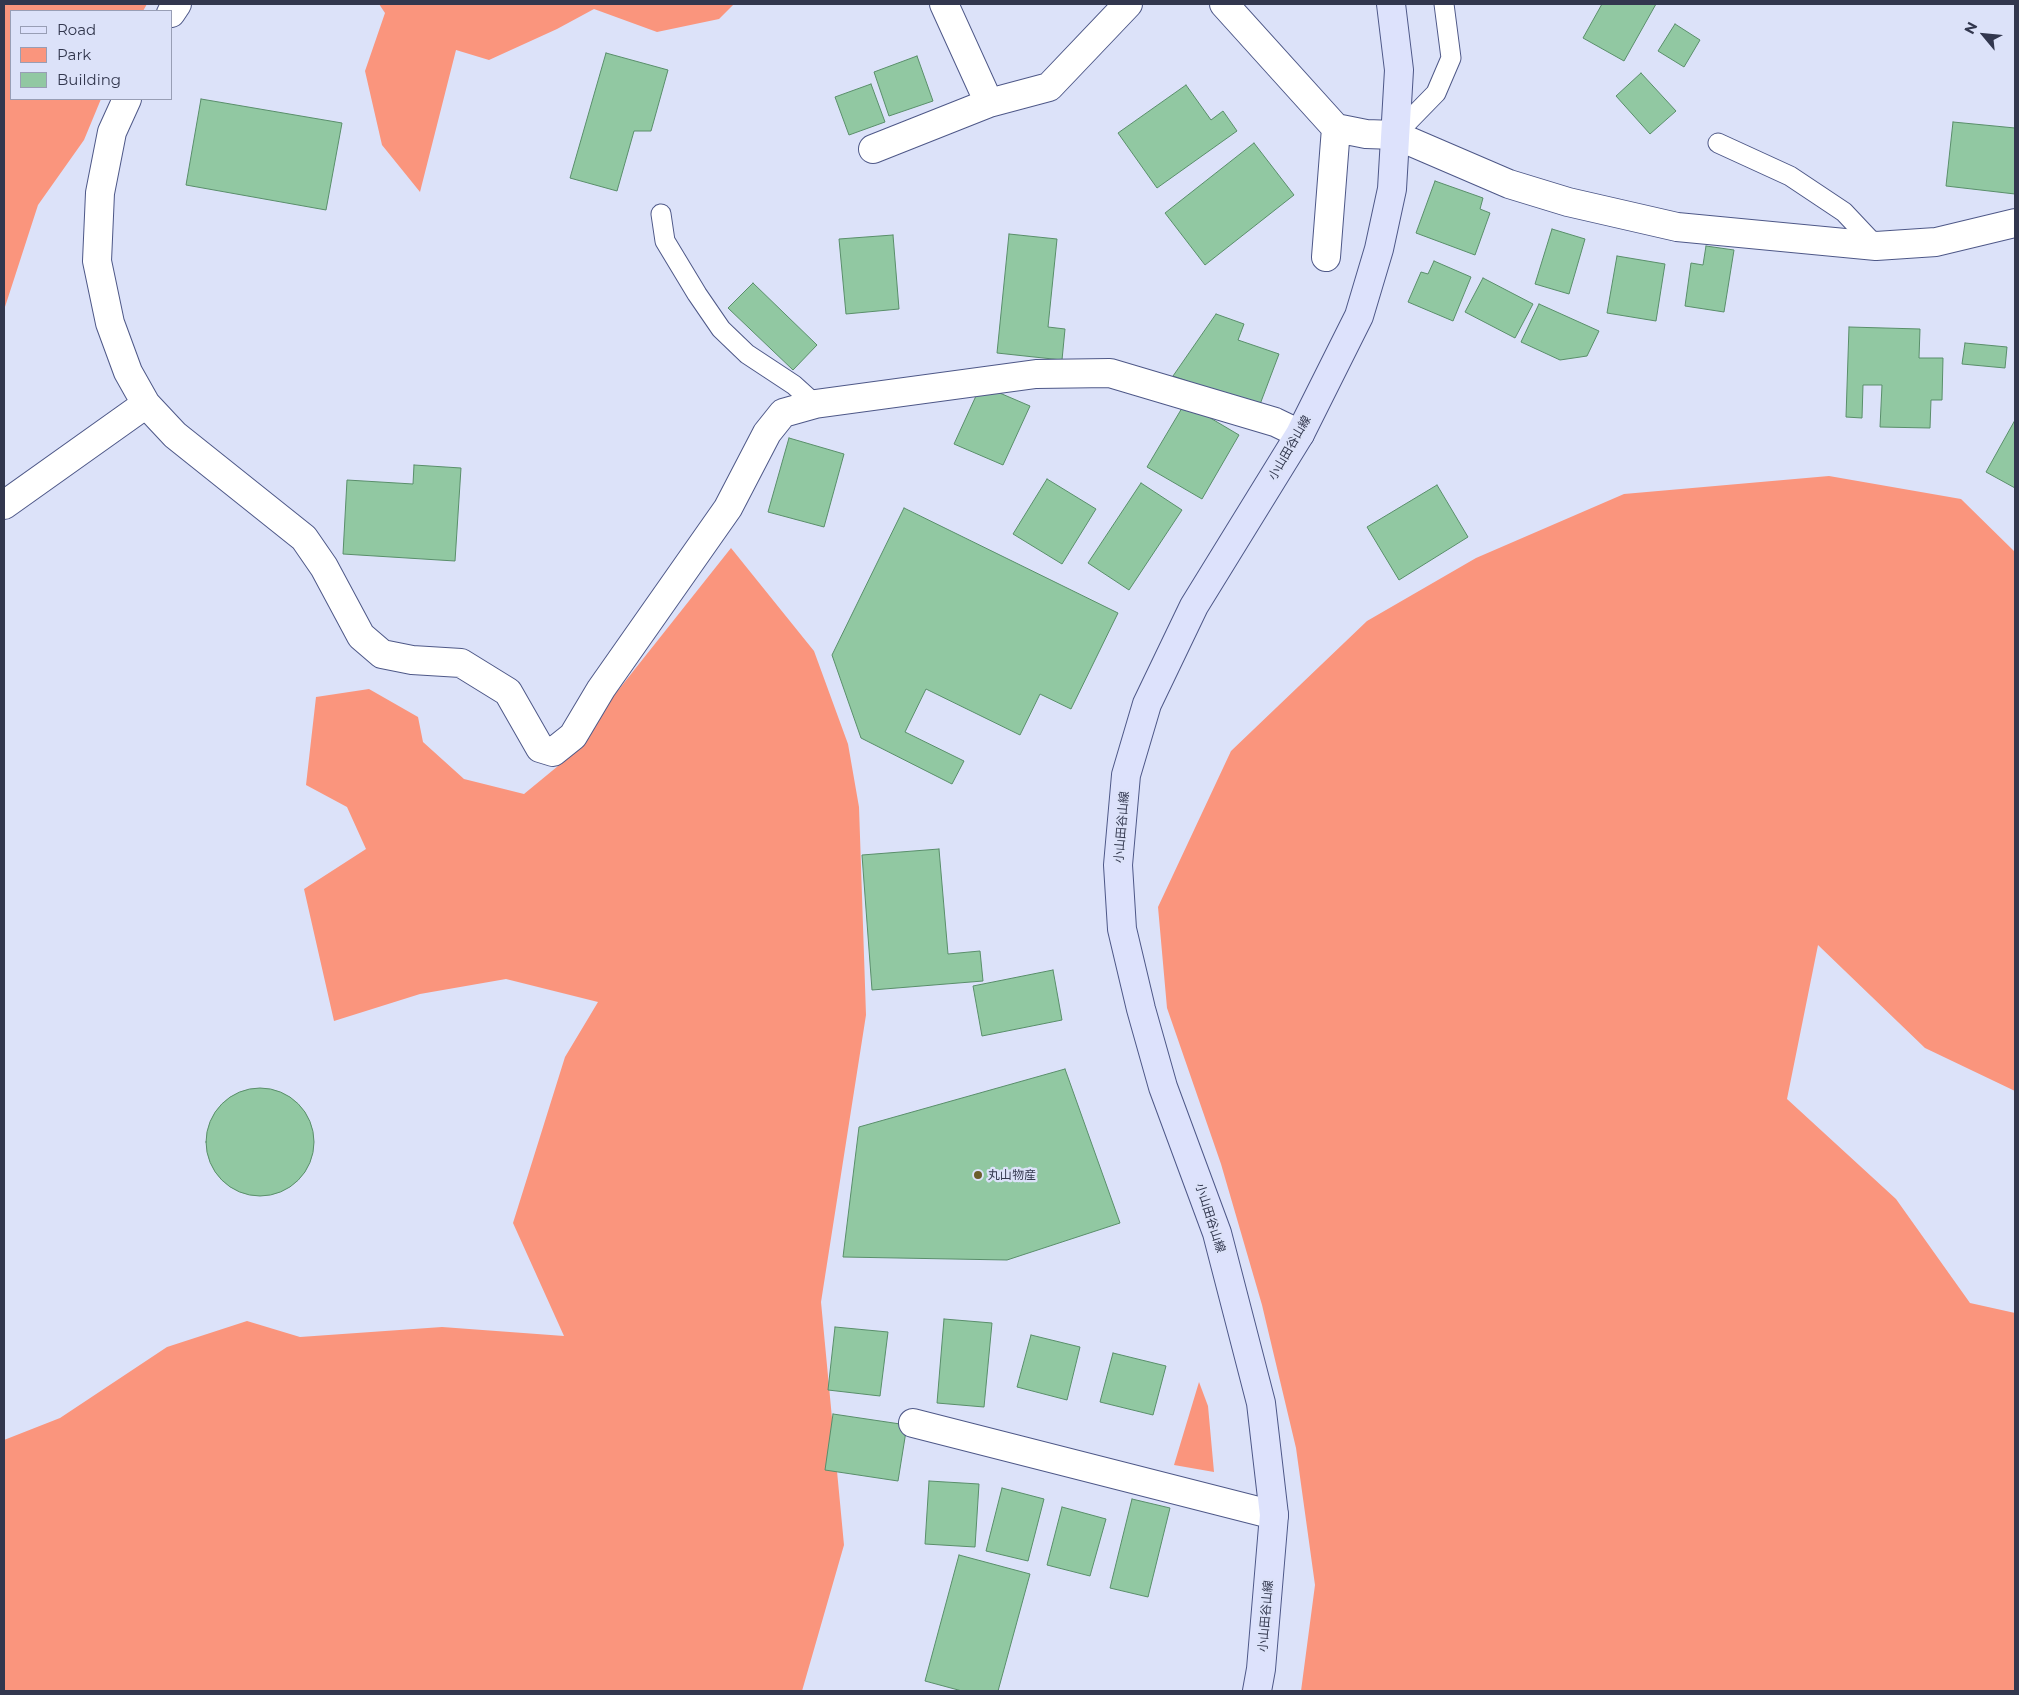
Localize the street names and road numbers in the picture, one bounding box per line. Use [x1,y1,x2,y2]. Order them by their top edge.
street label: 小山田谷山線 [1266,413,1314,483]
street label: 小山田谷山線 [1112,791,1132,863]
street label: 小山田谷山線 [1192,1182,1228,1254]
street label: 小山田谷山線 [1256,1580,1276,1652]

